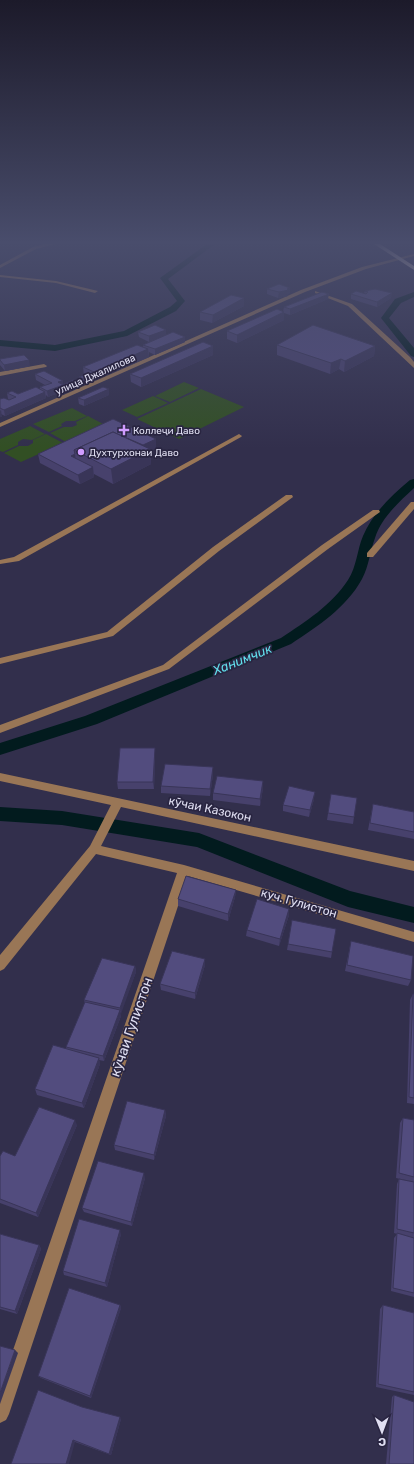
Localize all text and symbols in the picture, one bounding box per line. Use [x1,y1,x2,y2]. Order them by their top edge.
street label: улица Джалилова [54,352,137,398]
marker: Коллеҷи Даво [118,424,130,436]
place label: Коллеҷи Даво [133,425,200,437]
marker: Духтурхонаи Даво [76,447,86,457]
place label: Духтурхонаи Даво [89,447,179,459]
water label: Ханимчик [210,641,274,678]
street label: кӯчаи Казокон [167,793,253,825]
street label: куч. Гулистон [259,885,339,921]
street label: кӯчаи Гулистон [106,975,156,1079]
north arrow [362,1412,402,1452]
text: С [378,1435,386,1448]

